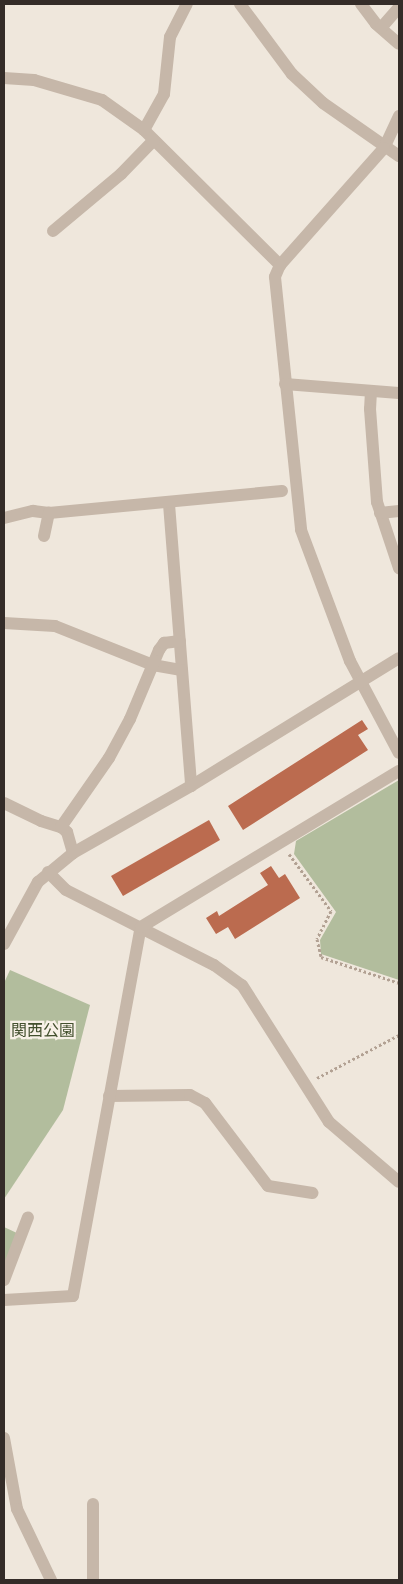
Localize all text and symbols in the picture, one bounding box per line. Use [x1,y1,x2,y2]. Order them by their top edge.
park label: 関西公園 [11,1021,75,1041]

